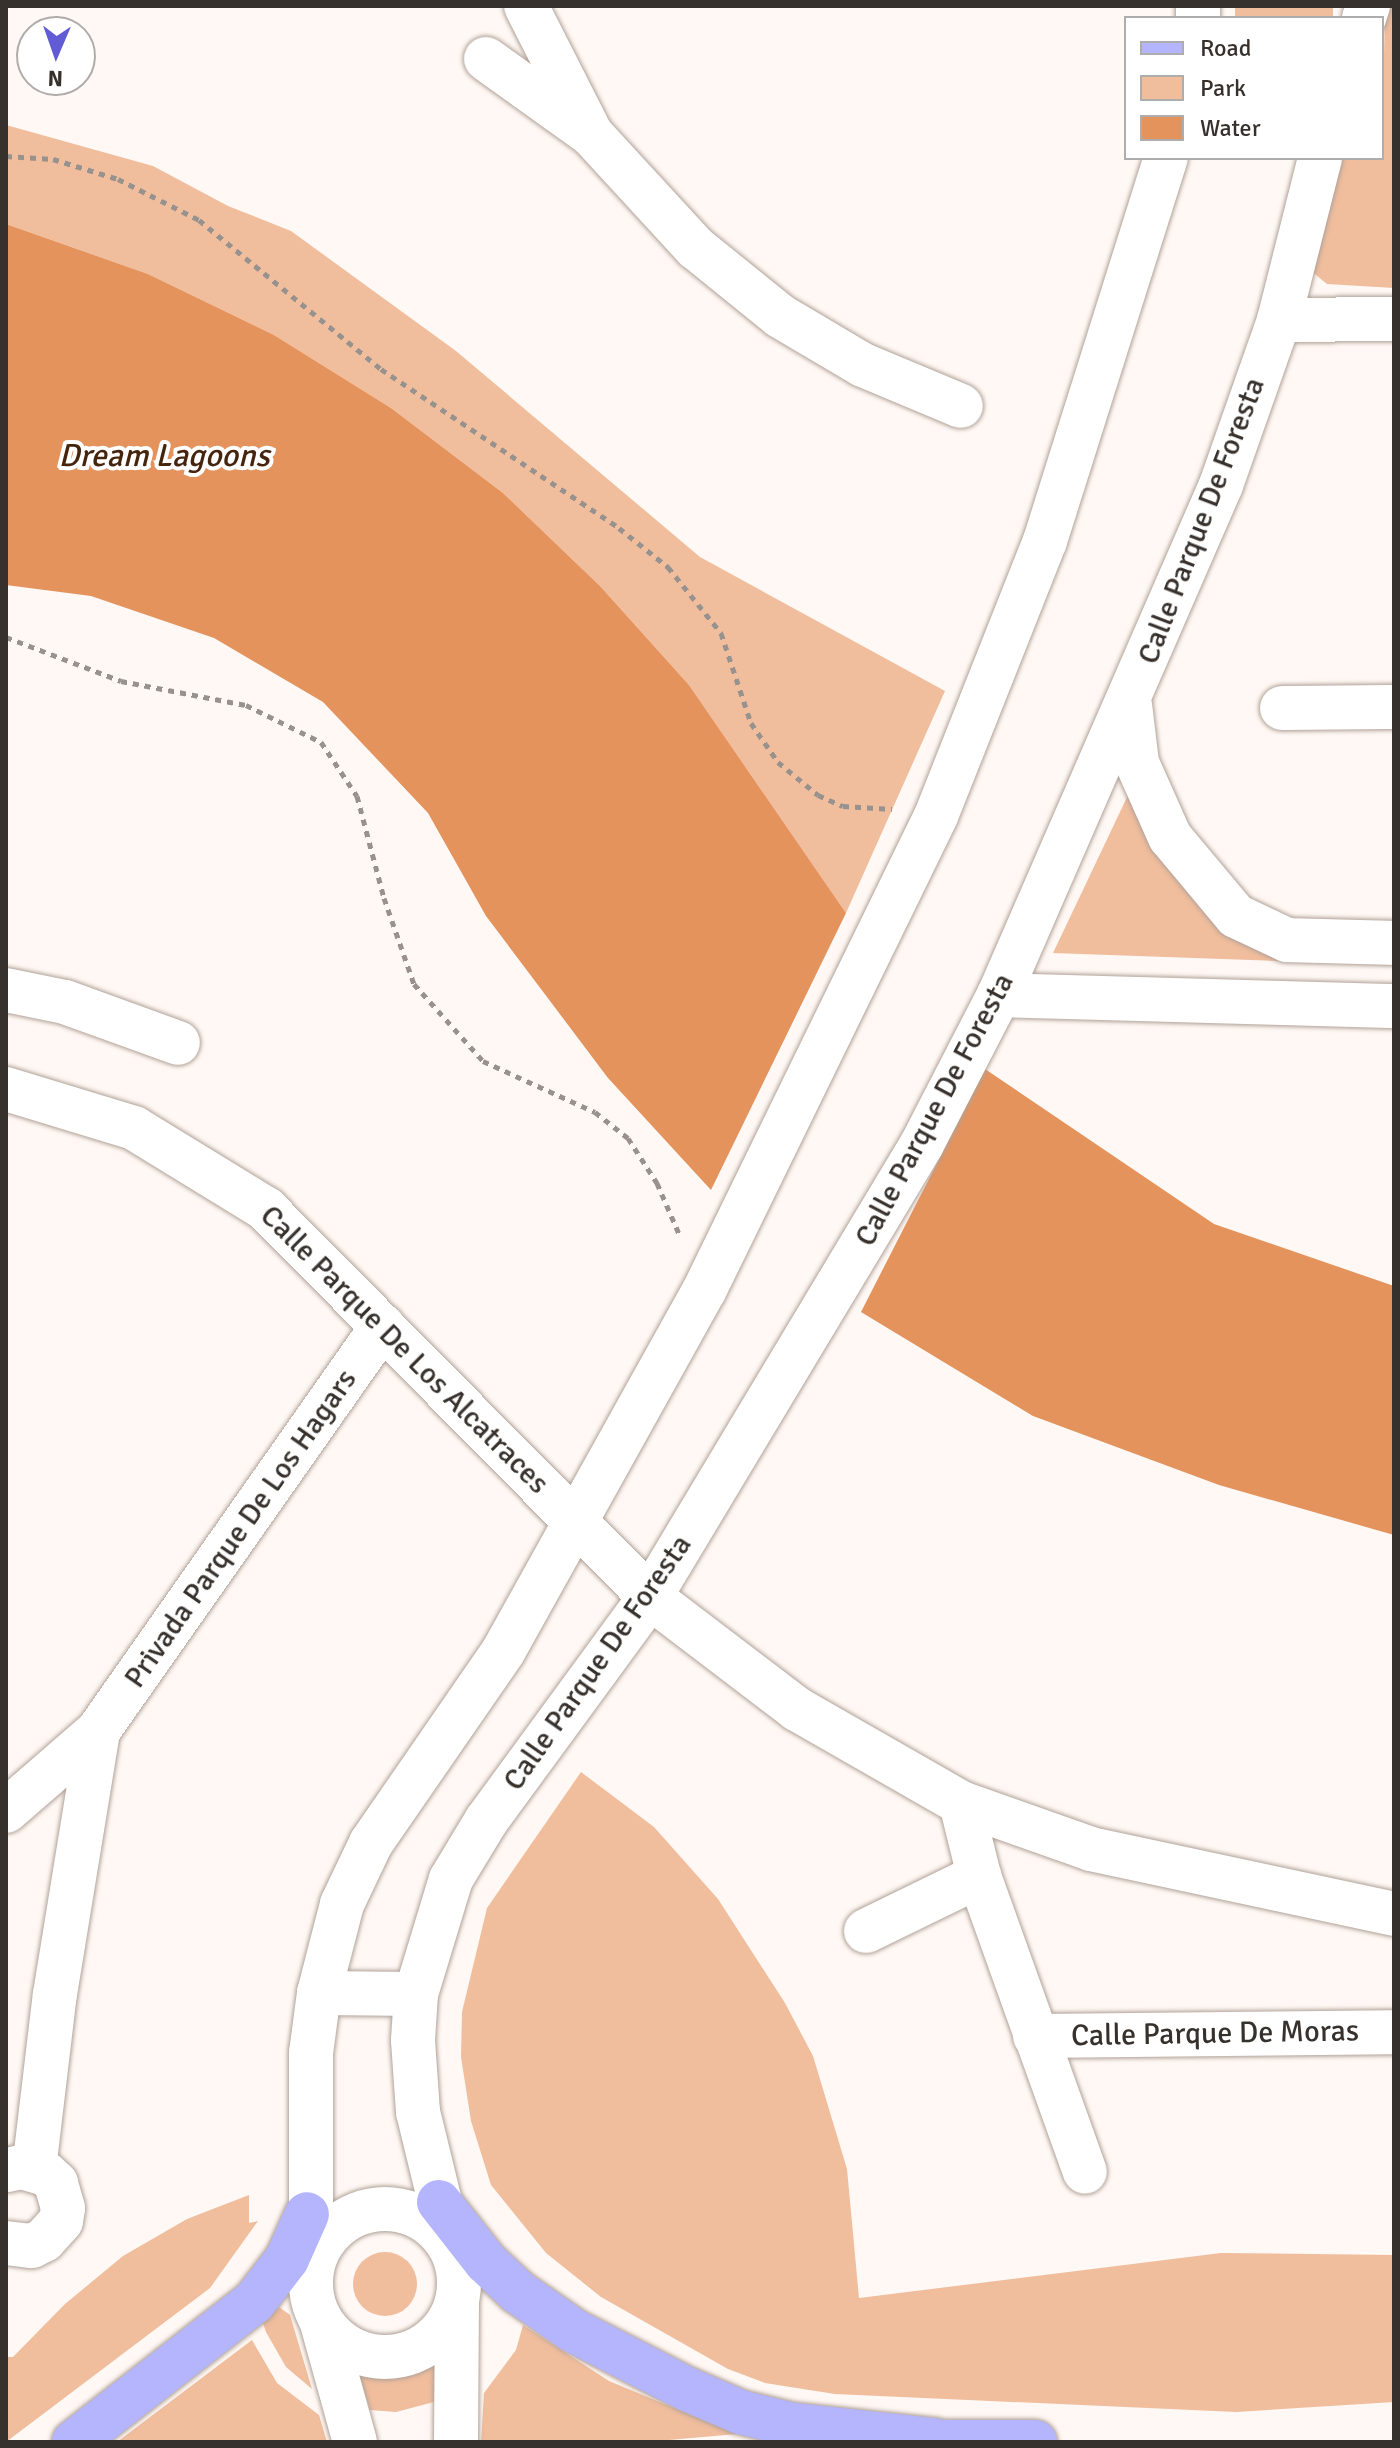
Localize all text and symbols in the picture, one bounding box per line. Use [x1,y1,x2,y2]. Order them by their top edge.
north arrow [16,16,96,96]
legend [1124,16,1384,160]
text: Road [1200,33,1251,63]
text: N [47,65,63,92]
text: Park [1200,73,1246,103]
text: Water [1200,113,1260,143]
street label: Calle Parque De Foresta [1131,373,1273,669]
water label: Dream Lagoons [59,437,269,475]
street label: Calle Parque De Foresta [848,967,1022,1253]
street label: Calle Parque De Los Alcatraces [252,1198,556,1502]
street label: Privada Parque De Los Hagars [117,1363,365,1695]
street label: Calle Parque De Foresta [496,1528,700,1798]
street label: Calle Parque De Moras [1071,2013,1359,2055]

